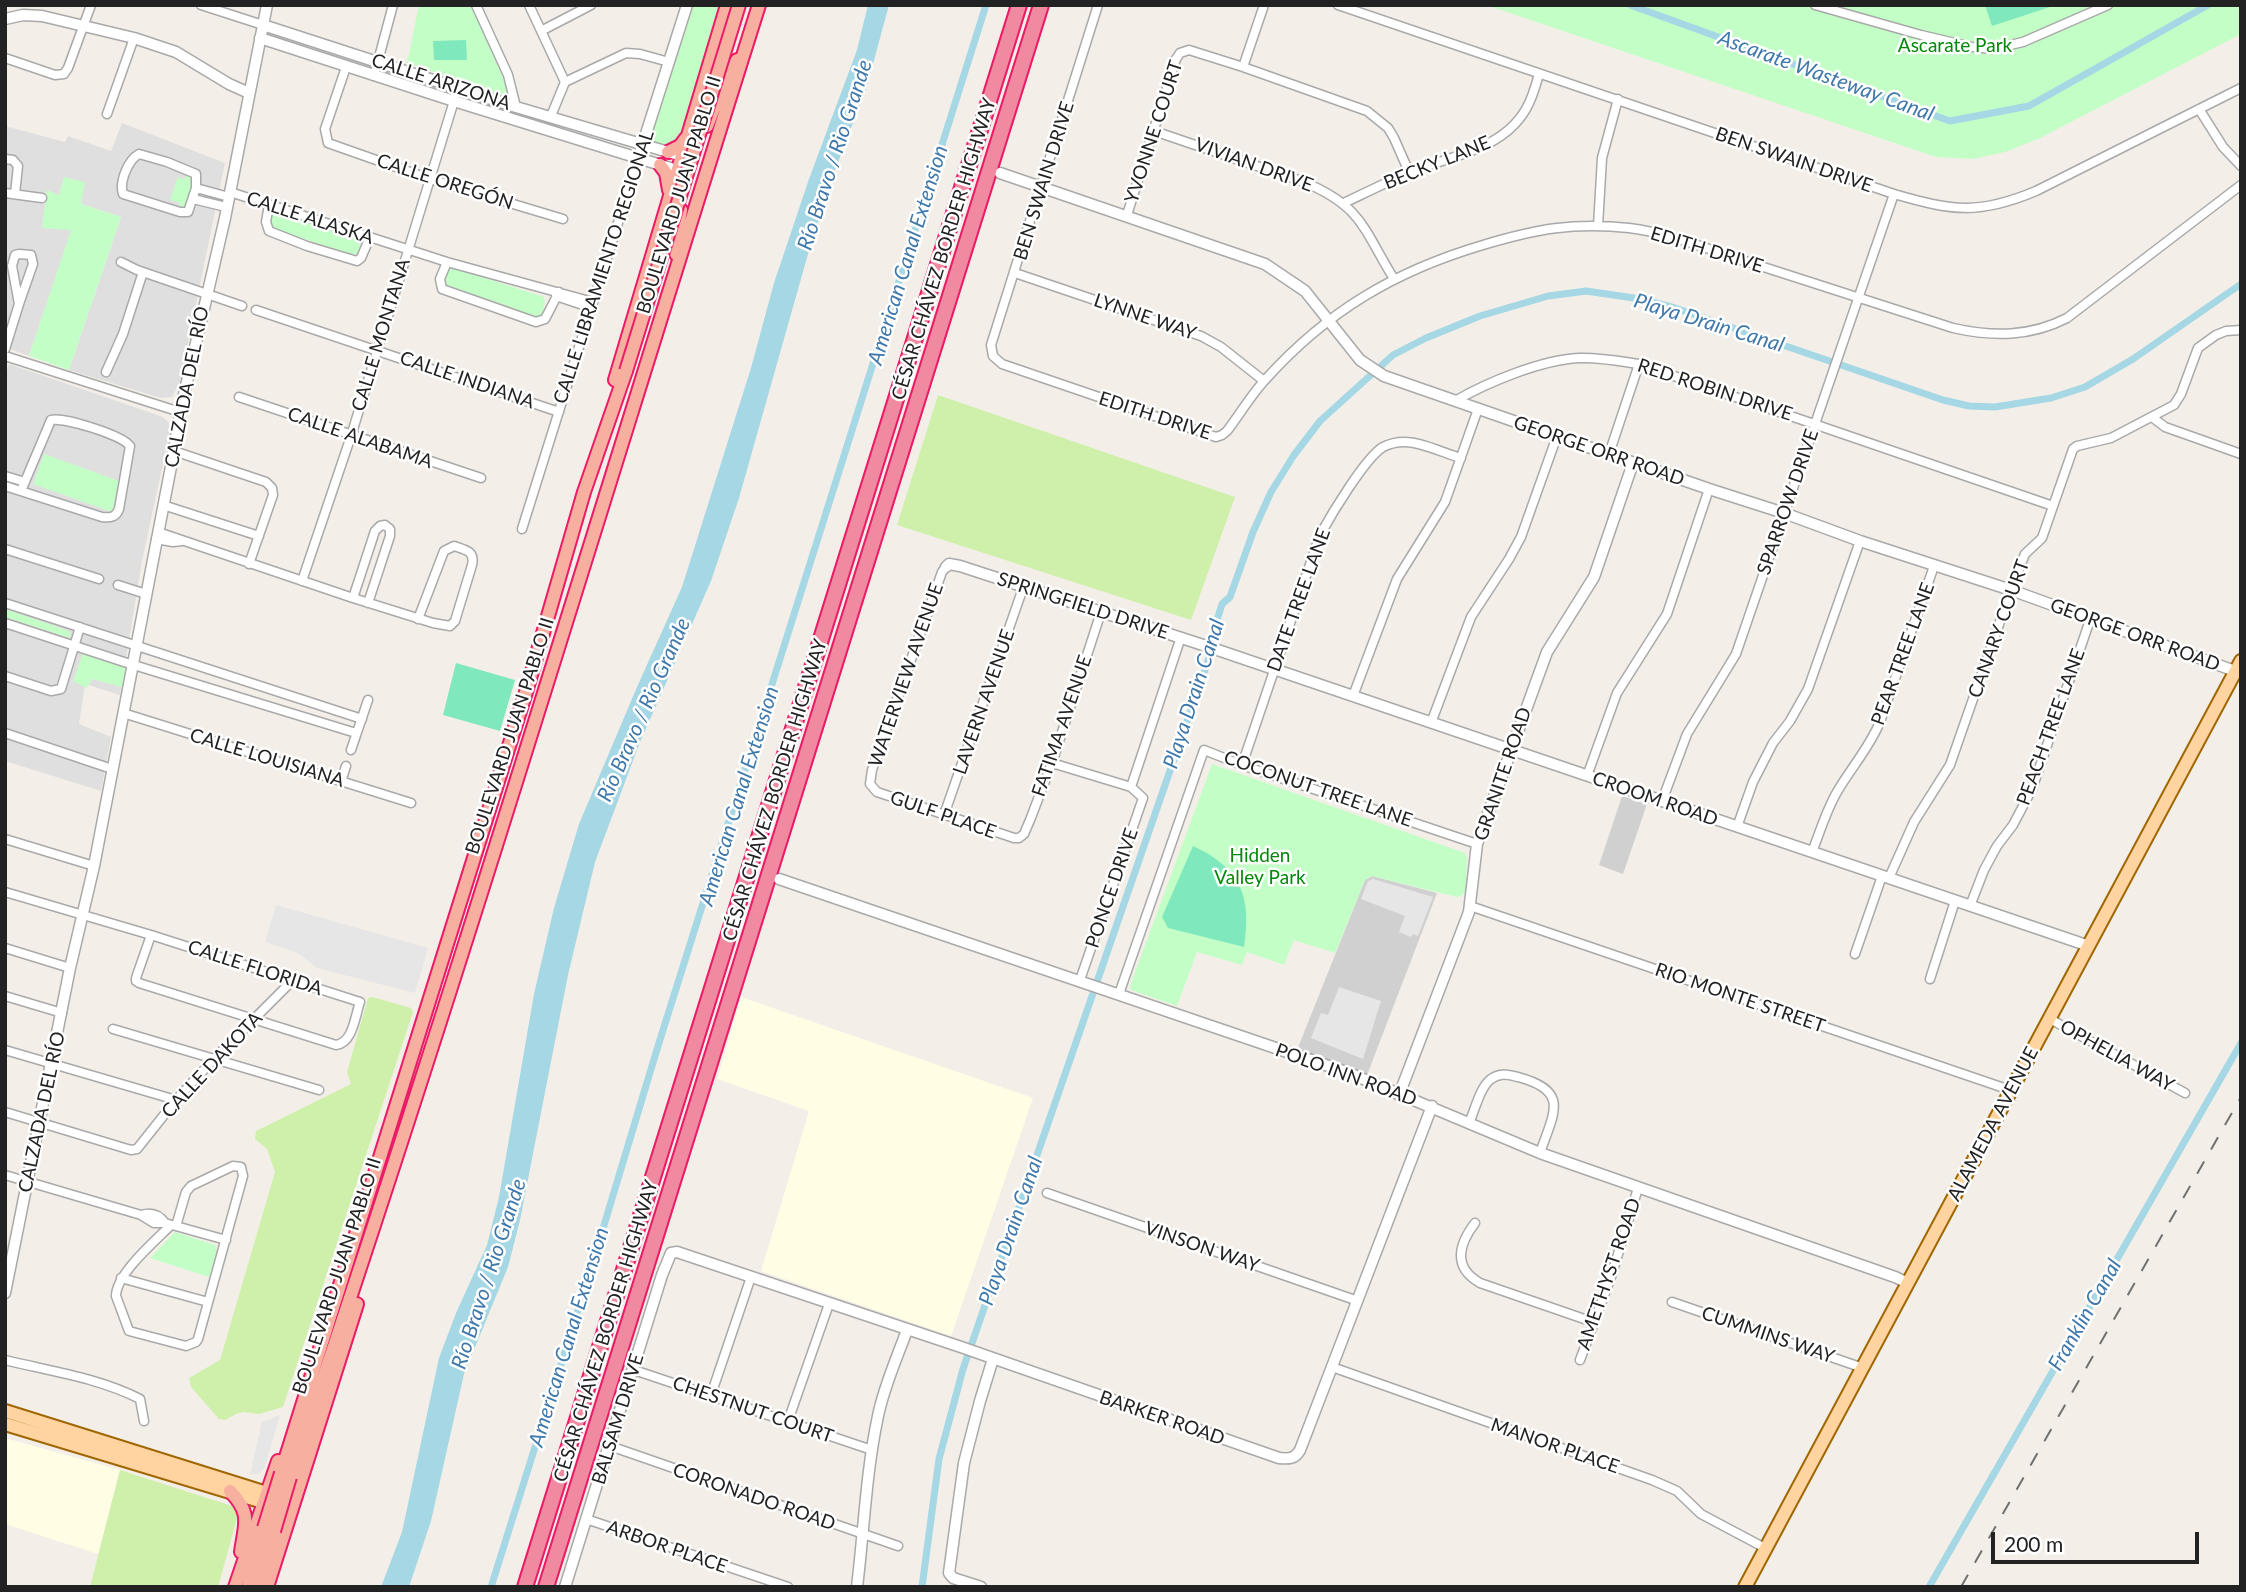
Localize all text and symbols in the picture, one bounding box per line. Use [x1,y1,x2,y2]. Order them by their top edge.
water label: Ascarate Wasteway Canal [1715,25,1937,127]
park label: Ascarate Park [1898,35,2012,57]
street label: CALLE ARIZONA [369,49,513,115]
water label: Río Bravo / Rio Grande [792,57,878,253]
street label: YVONNE COURT [1120,58,1188,206]
street label: BOULEVARD JUAN PABLO II [632,73,726,317]
street label: CÉSAR CHÁVEZ BORDER HIGHWAY [887,95,1001,403]
street label: BEN SWAIN DRIVE [1009,99,1079,263]
street label: BEN SWAIN DRIVE [1712,122,1876,198]
street label: CALLE LIBRAMIENTO REGIONAL [549,127,659,407]
street label: BECKY LANE [1380,131,1494,195]
street label: VIVIAN DRIVE [1192,133,1316,197]
water label: American Canal Extension [863,142,953,368]
street label: CALLE OREGÓN [374,149,516,215]
street label: CALLE ALASKA [244,187,376,249]
street label: EDITH DRIVE [1648,222,1766,278]
street label: CALLE MONTANA [347,256,415,414]
water label: Playa Drain Canal [1631,288,1787,358]
street label: LYNNE WAY [1091,289,1199,345]
street label: CALZADA DEL RÍO [160,304,214,470]
street label: CALLE INDIANA [397,346,537,414]
street label: RED ROBIN DRIVE [1635,354,1795,426]
street label: EDITH DRIVE [1096,387,1214,445]
street label: CALLE ALABAMA [285,403,435,473]
street label: GEORGE ORR ROAD [1511,411,1687,491]
street label: SPARROW DRIVE [1752,426,1824,578]
street label: DATE TREE LANE [1263,525,1335,675]
street label: CANARY COURT [1963,557,2035,701]
street label: SPRINGFIELD DRIVE [994,568,1172,644]
street label: WATERVIEW AVENUE [864,580,948,770]
street label: PEAR TREE LANE [1867,580,1939,728]
street label: GEORGE ORR ROAD [2047,594,2223,676]
water label: Río Bravo / Rio Grande [592,614,696,806]
street label: BOULEVARD JUAN PABLO II [461,615,559,857]
water label: Playa Drain Canal [1158,616,1230,772]
street label: LAVERN AVENUE [949,627,1019,777]
street label: CÉSAR CHÁVEZ BORDER HIGHWAY [718,636,832,944]
street label: PEACH TREE LANE [2012,646,2090,808]
street label: FATIMA AVENUE [1027,652,1097,800]
water label: American Canal Extension [694,683,784,909]
street label: GRANITE ROAD [1470,704,1536,844]
street label: CALLE LOUISIANA [187,724,347,792]
street label: COCONUT TREE LANE [1221,746,1415,832]
street label: CROOM ROAD [1589,767,1721,831]
street label: GULF PLACE [887,786,999,844]
street label: PONCE DRIVE [1081,825,1143,951]
park label: Hidden Valley Park [1214,845,1306,889]
street label: CALLE FLORIDA [185,936,325,1000]
street label: RIO MONTE STREET [1652,958,1828,1038]
street label: CALLE DAKOTA [157,1007,267,1123]
street label: OPHELIA WAY [2056,1015,2178,1097]
street label: CALZADA DEL RÍO [14,1029,70,1195]
street label: POLO INN ROAD [1272,1039,1420,1111]
street label: ALAMEDA AVENUE [1943,1043,2043,1205]
water label: Playa Drain Canal [974,1153,1048,1309]
street label: BOULEVARD JUAN PABLO II [288,1155,386,1397]
water label: Río Bravo / Rio Grande [446,1176,532,1372]
street label: CÉSAR CHÁVEZ BORDER HIGHWAY [549,1177,663,1485]
street label: AMETHYST ROAD [1572,1195,1646,1353]
street label: VINSON WAY [1142,1217,1262,1277]
water label: American Canal Extension [524,1224,614,1450]
water label: Franklin Canal [2043,1255,2127,1375]
street label: CUMMINS WAY [1698,1302,1838,1368]
street label: BALSAM DRIVE [587,1351,649,1487]
street label: CHESTNUT COURT [670,1372,836,1448]
street label: BARKER ROAD [1096,1386,1228,1450]
street label: MANOR PLACE [1488,1413,1622,1479]
street label: CORONADO ROAD [670,1458,838,1536]
street label: ARBOR PLACE [604,1516,730,1578]
scale bar [1994,1518,2202,1562]
text: 200 m [2004,1531,2063,1556]

